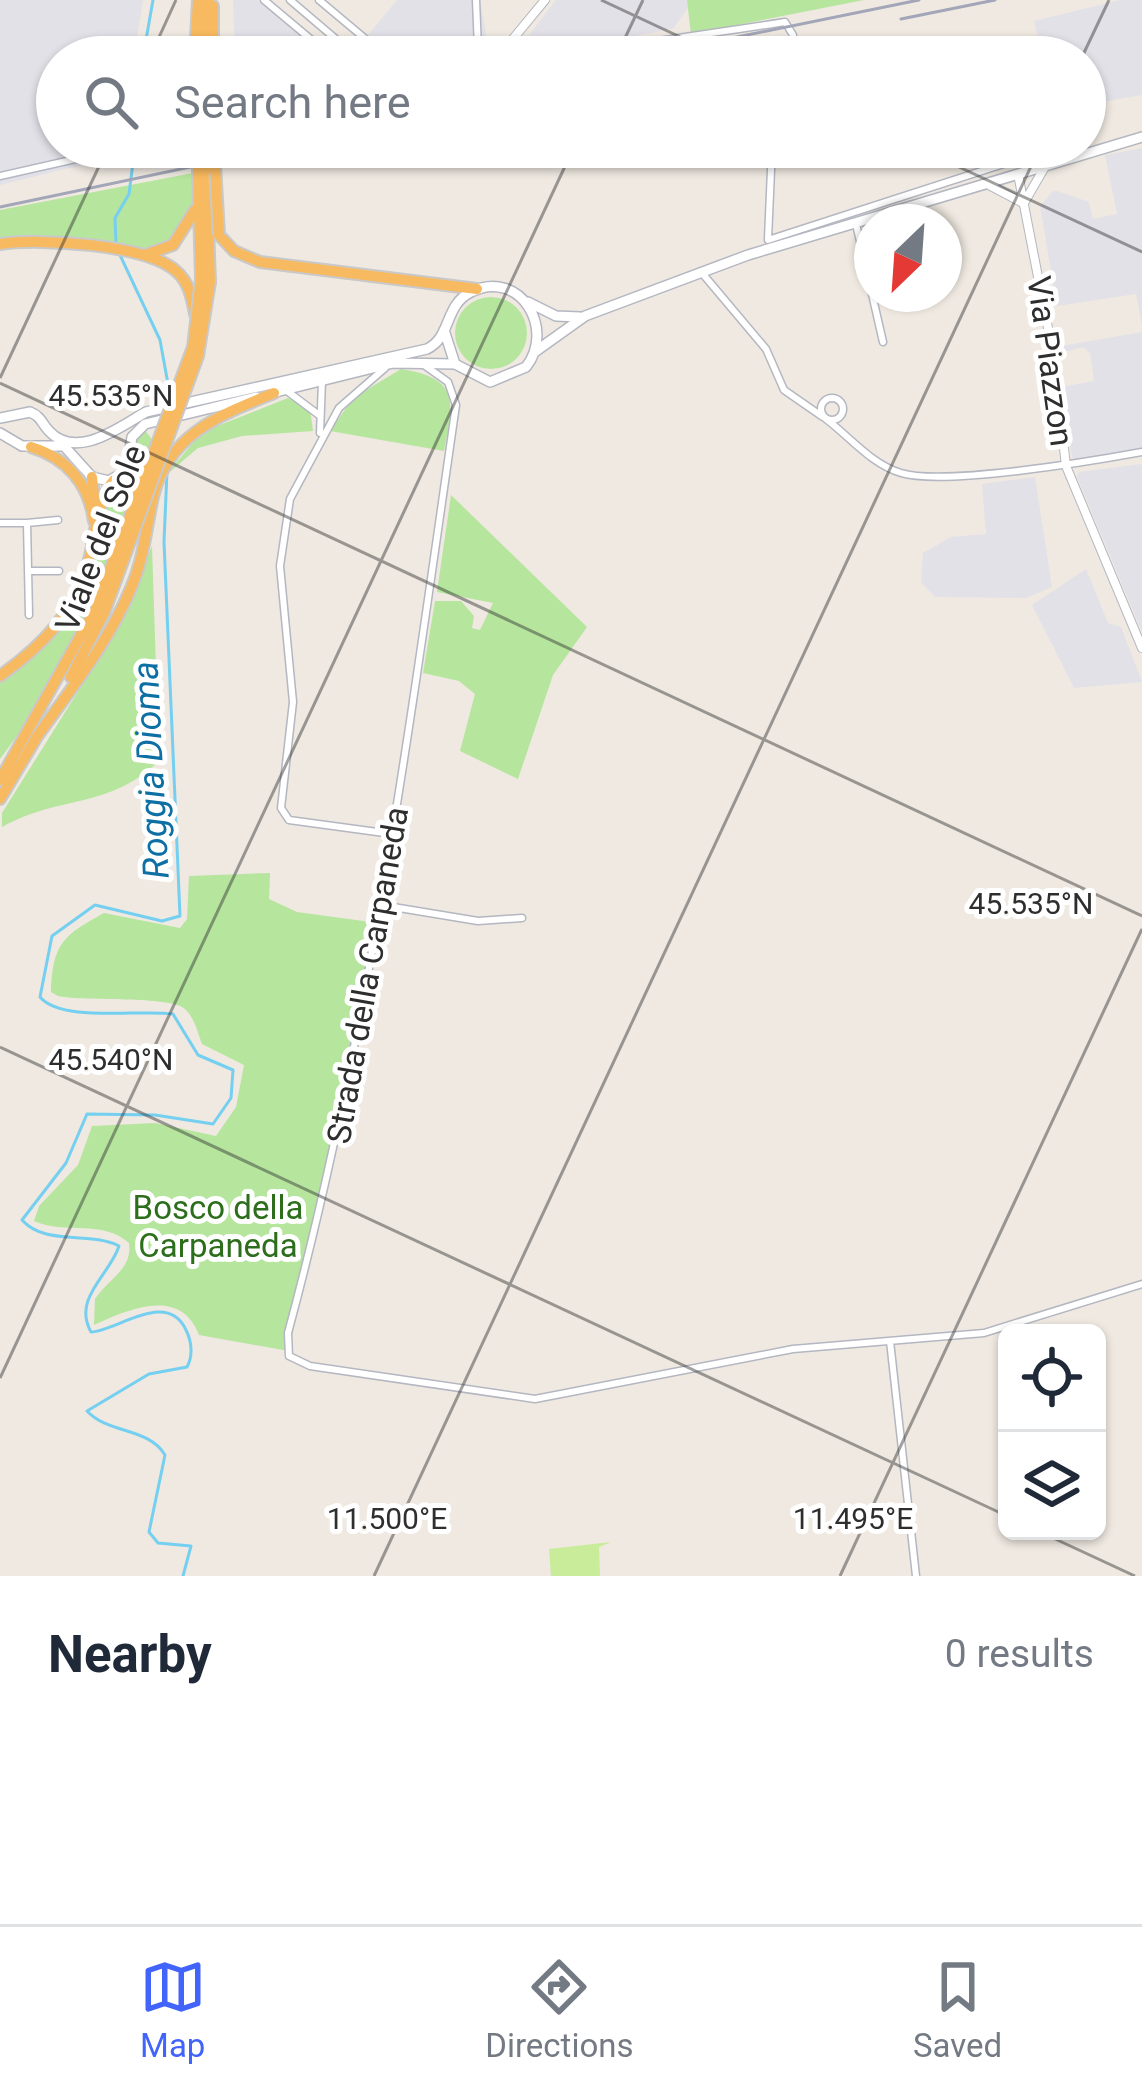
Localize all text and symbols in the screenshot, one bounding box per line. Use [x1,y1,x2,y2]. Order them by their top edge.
search box [36,36,1106,168]
icon: search [78,69,144,135]
text: Search here [174,76,411,129]
north arrow [854,204,962,312]
street label: Via Piazzon [1019,273,1082,449]
text: 45.535°N [49,378,173,413]
street label: Viale del Sole [47,439,154,637]
water label: Roggia Dioma [124,660,178,880]
street label: Strada della Carpaneda [319,804,416,1147]
text: 45.535°N [969,886,1093,921]
text: 45.540°N [49,1042,173,1077]
park label: Bosco della Carpaneda [133,1188,303,1265]
map controls [998,1324,1106,1540]
button: locate [998,1324,1106,1432]
button: layers [998,1432,1106,1540]
text: 11.500°E [327,1501,447,1536]
text: 11.495°E [793,1501,913,1536]
text: Nearby [48,1625,212,1684]
text: 0 results [945,1631,1094,1677]
tab: Map [140,1954,206,2065]
tab: Directions [485,1954,634,2065]
tab: Saved [913,1954,1002,2065]

